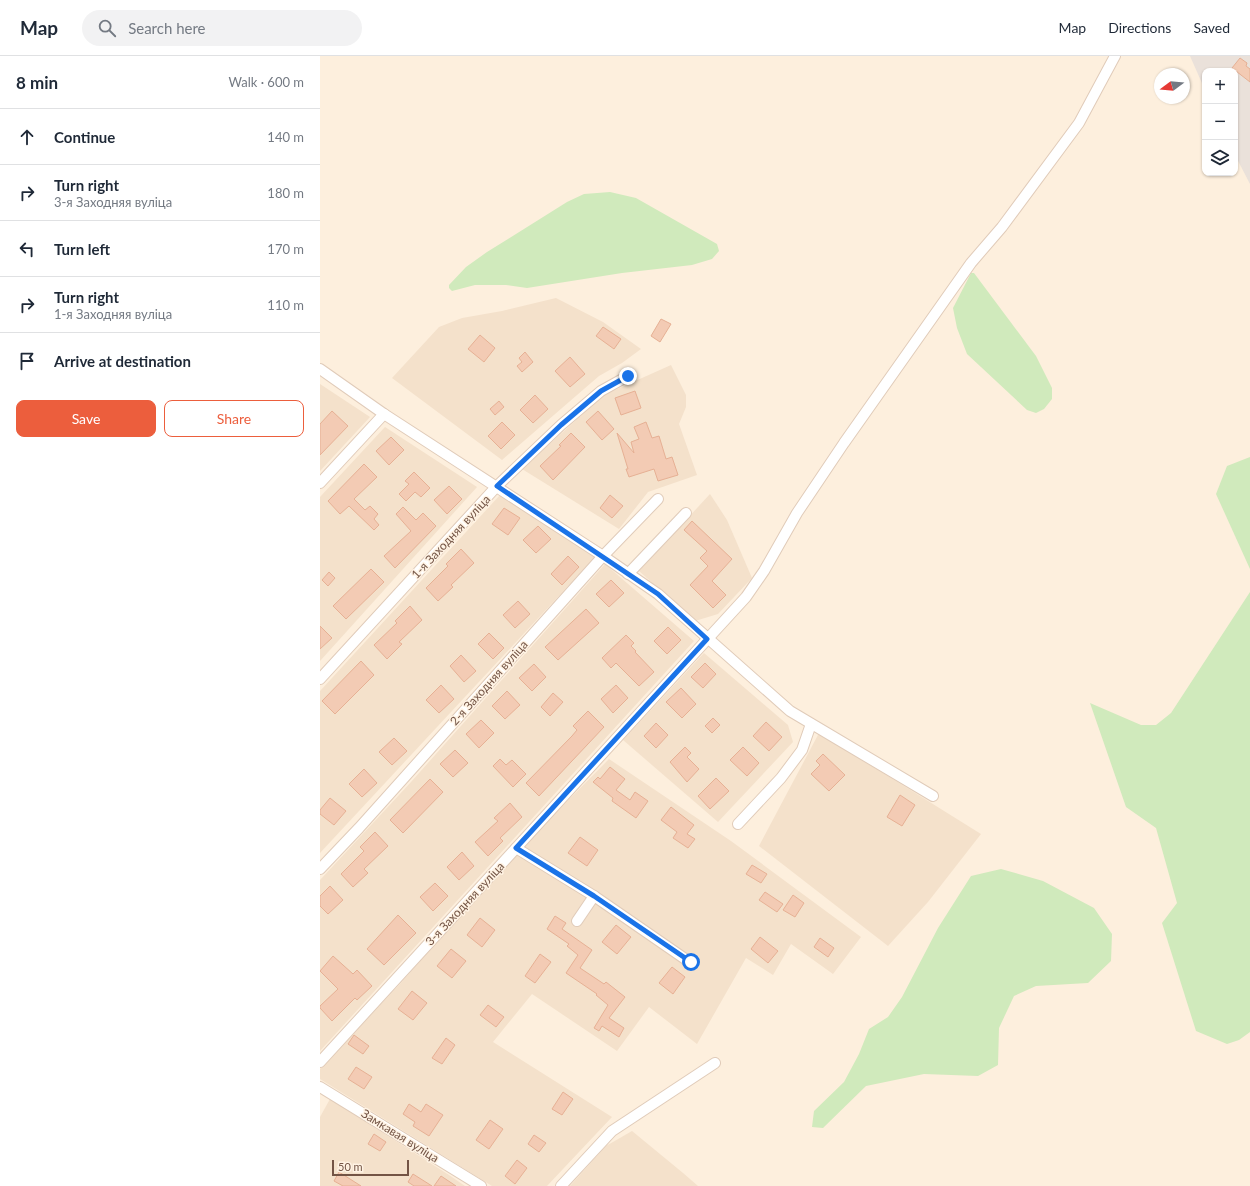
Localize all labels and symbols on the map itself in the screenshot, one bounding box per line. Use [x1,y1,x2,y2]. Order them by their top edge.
north arrow [1154,68,1190,104]
route end [619,367,637,385]
street label: 1-я Заходняя вуліца [408,492,493,582]
street label: 2-я Заходняя вуліца [447,637,531,728]
street label: 3-я Заходняя вуліца [422,859,507,949]
route start [682,953,700,971]
street label: Замкавая вуліца [359,1106,442,1166]
scale bar [332,1158,409,1177]

